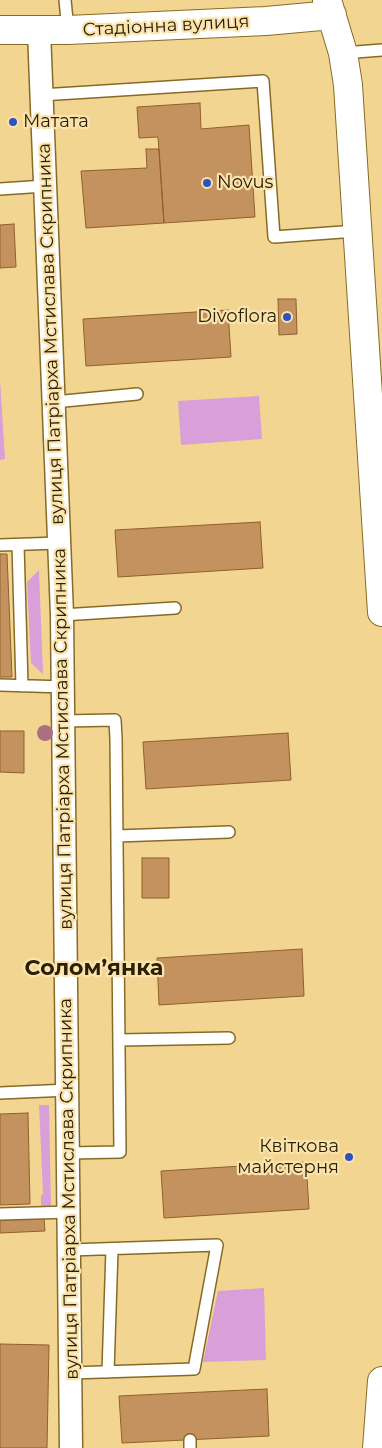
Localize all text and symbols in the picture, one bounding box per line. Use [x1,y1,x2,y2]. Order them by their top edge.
street label: Стадіонна вулиця [82,11,250,41]
place label: Матата [23,111,89,133]
marker: Матата [7,116,19,128]
street label: вулиця Патріарха Мстислава Скрипника [34,143,68,525]
place label: Novus [217,172,273,194]
marker: Novus [201,177,213,189]
place label: Divoflora [197,306,277,328]
marker: Divoflora [281,311,293,323]
street label: вулиця Патріарха Мстислава Скрипника [49,548,77,930]
district label: Соломʼянка [25,956,163,982]
street label: вулиця Патріарха Мстислава Скрипника [55,998,83,1380]
place label: Квіткова майстерня [237,1136,339,1178]
marker: Квіткова майстерня [343,1151,355,1163]

